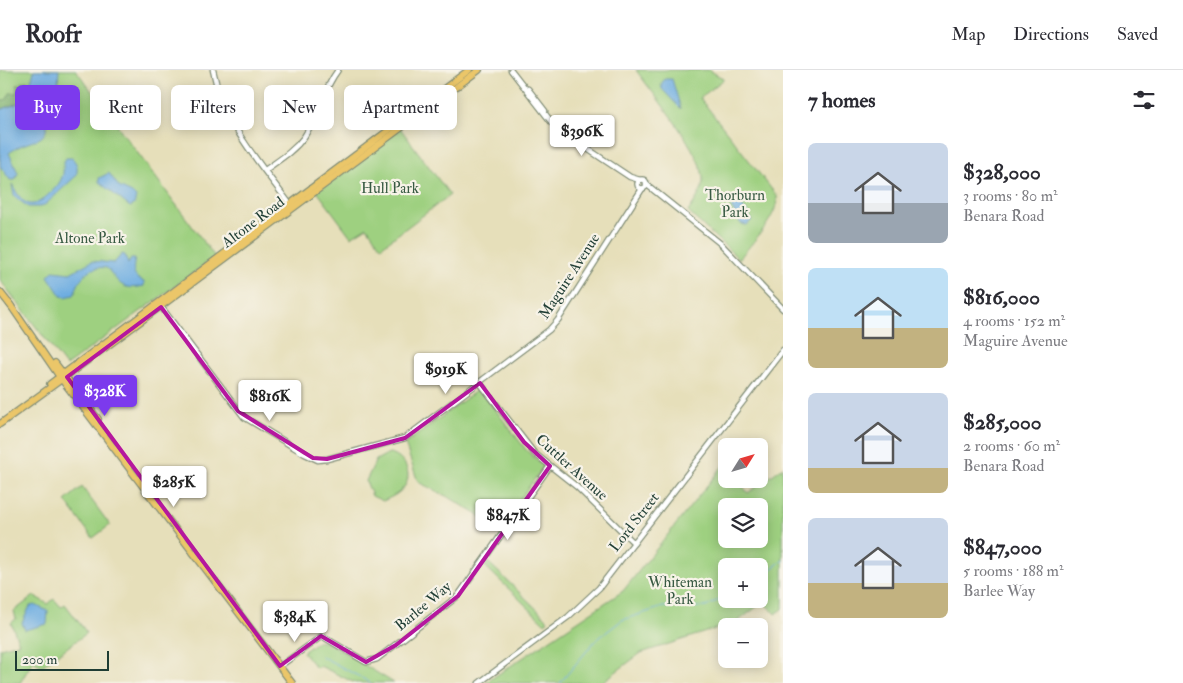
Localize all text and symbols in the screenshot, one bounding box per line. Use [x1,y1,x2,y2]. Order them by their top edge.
text: Roofr [25,19,82,50]
text: Map [952,23,985,46]
text: Directions [1013,23,1089,46]
text: Saved [1117,23,1158,46]
chip: Buy [15,85,80,130]
chip: Rent [90,85,161,130]
chip: Filters [171,85,254,130]
chip: New [264,85,334,130]
chip: Apartment [344,85,457,130]
icon: filters [1130,86,1158,114]
text: 7 homes [808,87,875,114]
pin: $396K [547,114,617,157]
text: $396K [561,121,603,141]
text: $328,000 [963,159,1041,186]
icon: home [848,163,908,223]
park label: Hull Park [361,179,419,198]
park label: Thorburn Park [705,186,765,222]
text: 3 rooms · 80 m² [963,186,1058,206]
street label: Altone Road [217,192,289,253]
text: Benara Road [963,206,1044,226]
park label: Altone Park [54,229,125,248]
street label: Maguire Avenue [535,230,604,323]
text: $816,000 [963,284,1040,311]
icon: home [848,288,908,348]
text: 4 rooms · 152 m² [963,311,1065,331]
text: Maguire Avenue [963,331,1068,351]
pin: $919K [411,352,481,395]
text: $919K [425,359,467,379]
pin: $328K [70,374,140,417]
pin: $816K [235,380,305,422]
text: $328K [84,381,126,401]
text: $816K [249,386,291,406]
text: $285,000 [963,409,1042,436]
icon: home [848,413,908,473]
street label: Cuttler Avenue [532,430,612,505]
text: 2 rooms · 60 m² [963,436,1060,456]
north arrow [718,438,768,488]
map controls [718,438,768,668]
text: Benara Road [963,456,1044,476]
pin: $285K [139,466,209,508]
text: $285K [153,472,195,492]
street label: Lord Street [605,489,664,556]
pin: $847K [473,498,543,541]
button: layers [718,498,768,548]
text: $847K [486,505,530,525]
text: $847,000 [963,534,1042,561]
icon: home [848,538,908,598]
button: + [718,558,768,608]
text: 5 rooms · 188 m² [963,561,1064,581]
park label: Whiteman Park [647,573,712,609]
street label: Barlee Way [391,577,456,635]
text: Barlee Way [963,581,1035,601]
pin: $384K [260,600,330,643]
text: $384K [274,607,316,627]
button: − [718,618,768,668]
scale bar [15,648,109,671]
text: 200 m [22,651,57,668]

